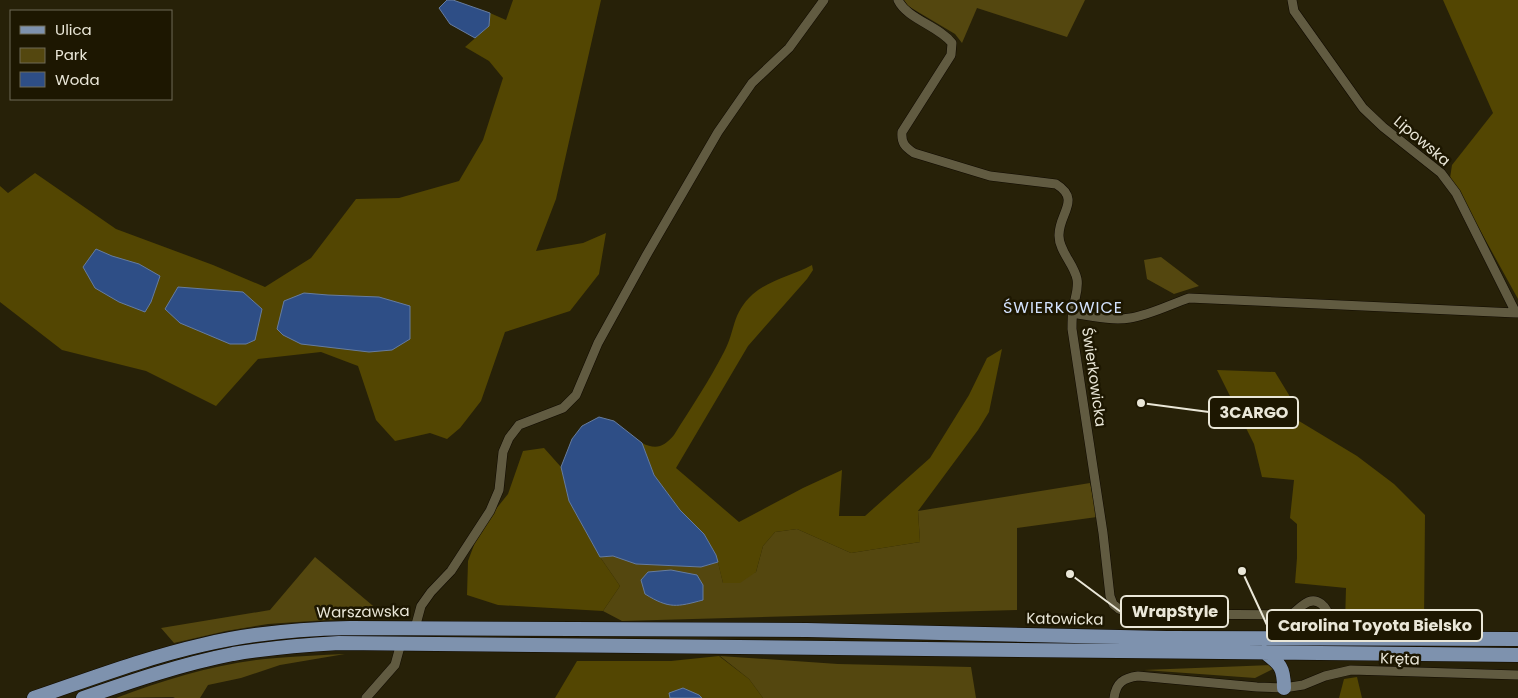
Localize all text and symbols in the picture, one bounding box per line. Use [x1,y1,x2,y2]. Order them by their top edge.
legend [10,10,172,100]
text: Ulica [55,19,92,40]
text: Park [55,44,87,65]
text: Woda [55,69,100,90]
street label: Lipowska [1390,111,1455,170]
district label: ŚWIERKOWICE [1003,296,1123,319]
street label: Świerkowicka [1077,326,1112,428]
callout: 3CARGO [1209,397,1298,428]
text: 3CARGO [1220,401,1289,424]
callout: WrapStyle [1121,596,1228,627]
street label: Warszawska [316,600,410,623]
text: WrapStyle [1132,600,1218,623]
street label: Katowicka [1026,607,1104,630]
callout: Carolina Toyota Bielsko [1267,610,1482,641]
text: Carolina Toyota Bielsko [1278,614,1472,637]
street label: Kręta [1380,647,1420,670]

